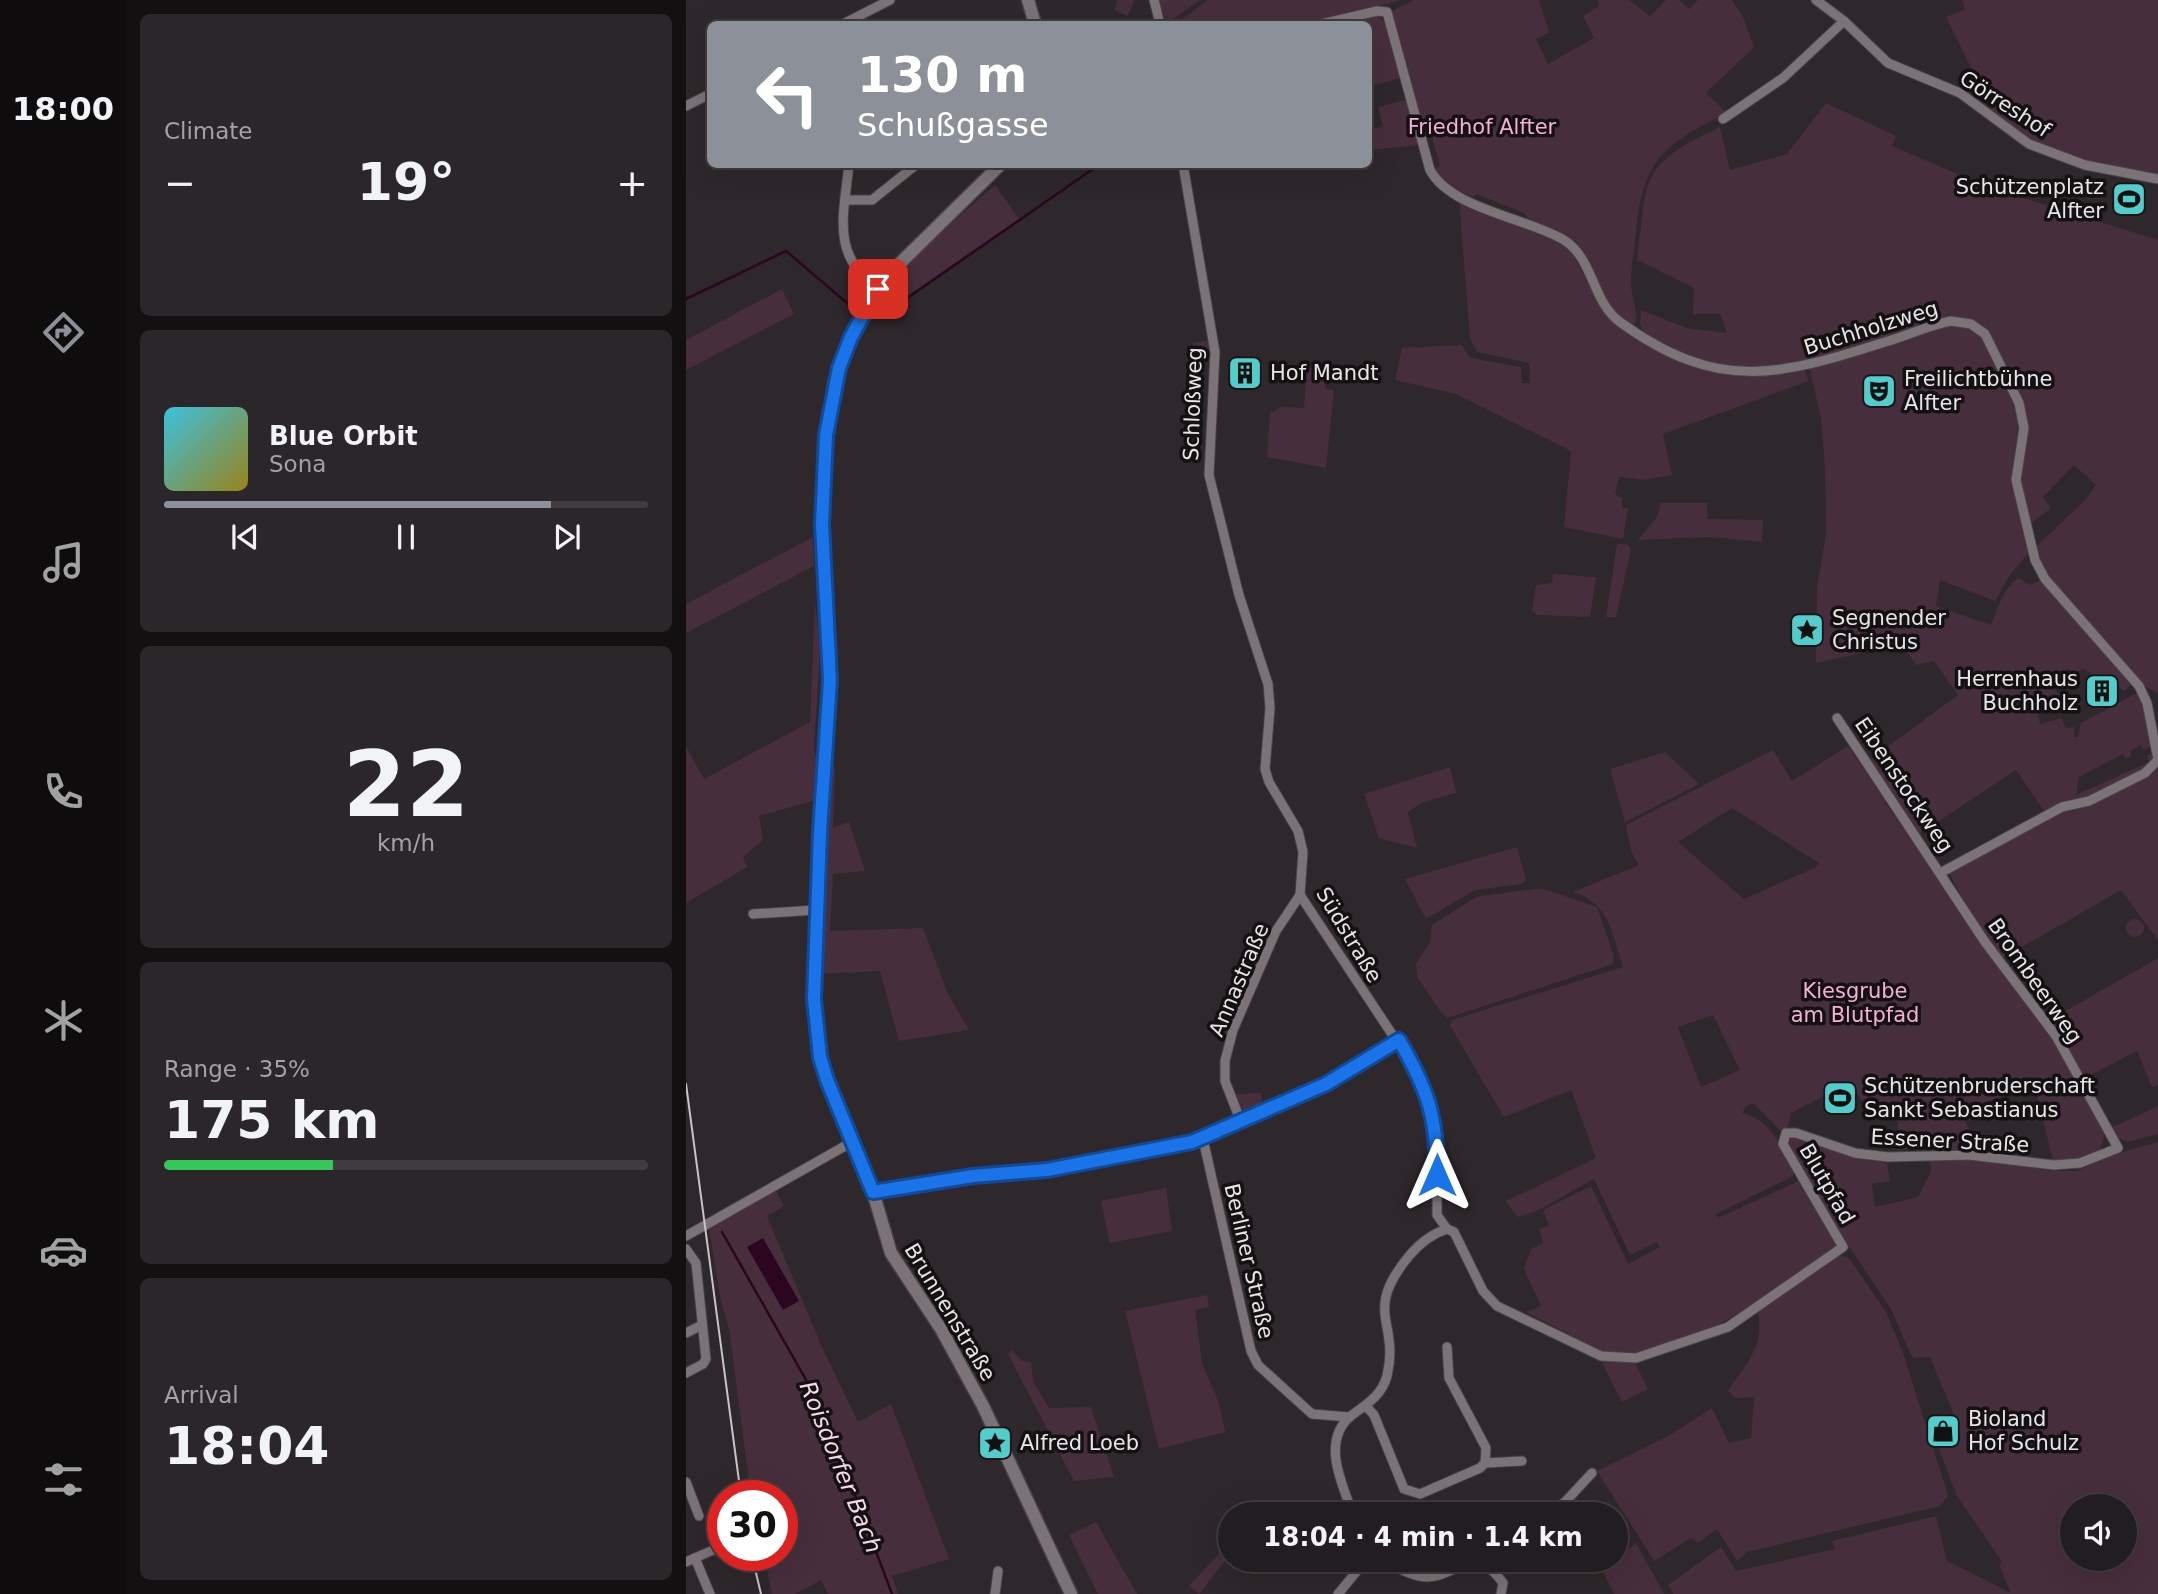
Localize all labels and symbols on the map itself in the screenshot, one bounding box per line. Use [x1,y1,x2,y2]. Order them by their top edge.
street label: Görreshof [1955,66,2055,142]
park label: Friedhof Alfter [1408,115,1557,139]
place label: Schützenplatz Alfter [1956,175,2104,223]
sports icon: Schützenplatz Alfter [2110,180,2148,218]
pin [848,259,908,319]
street label: Buchholzweg [1801,296,1941,360]
street label: Schloßweg [1179,347,1207,461]
building icon: Hof Mandt [1226,354,1264,392]
place label: Hof Mandt [1270,361,1379,385]
place label: Freilichtbühne Alfter [1904,367,2052,415]
theatre icon: Freilichtbühne Alfter [1860,372,1898,410]
place label: Segnender Christus [1832,606,1946,654]
place icon: Segnender Christus [1788,611,1826,649]
place label: Herrenhaus Buchholz [1956,667,2078,715]
building icon: Herrenhaus Buchholz [2083,672,2121,710]
street label: Eibenstockweg [1850,713,1958,857]
street label: Südstraße [1311,883,1387,987]
street label: Brombeerweg [1983,914,2087,1048]
street label: Annastraße [1204,920,1274,1040]
park label: Kiesgrube am Blutpfad [1791,979,1919,1027]
place label: Schützenbruderschaft Sankt Sebastianus [1864,1074,2095,1122]
sports icon: Schützenbruderschaft Sankt Sebastianus [1821,1079,1859,1117]
street label: Essener Straße [1870,1125,2030,1157]
position arrow [1400,1138,1474,1212]
street label: Blutpfad [1794,1140,1860,1228]
street label: Berliner Straße [1219,1181,1279,1341]
street label: Brunnenstraße [900,1239,1000,1385]
water label: Roisdorfer Bach [795,1377,887,1557]
place label: Bioland Hof Schulz [1968,1407,2079,1455]
shop icon: Bioland Hof Schulz [1924,1412,1962,1450]
place icon: Alfred Loeb [976,1424,1014,1462]
place label: Alfred Loeb [1020,1431,1139,1455]
speed limit sign: 30 [707,1480,798,1571]

